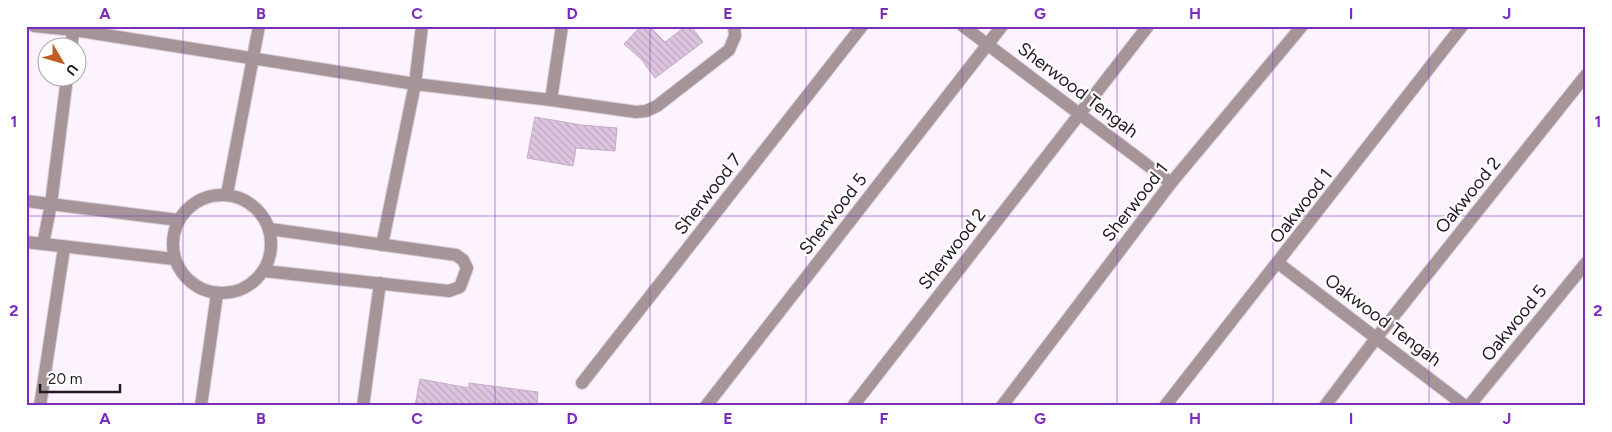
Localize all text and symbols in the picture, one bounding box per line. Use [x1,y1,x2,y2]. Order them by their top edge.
text: A [99,4,111,23]
text: B [256,4,266,23]
text: C [411,4,423,23]
text: D [566,4,578,23]
text: E [723,4,733,23]
text: F [880,4,889,23]
text: G [1034,4,1046,23]
text: H [1189,4,1201,23]
text: I [1349,4,1353,23]
text: J [1503,4,1511,23]
street label: Sherwood Tengah [1013,37,1143,143]
north arrow [38,38,88,88]
text: U [62,61,82,79]
text: 1 [11,112,17,131]
text: 1 [1595,112,1601,131]
street label: Sherwood 7 [670,149,747,239]
street label: Oakwood 2 [1431,152,1505,238]
street label: Sherwood 1 [1097,158,1173,246]
street label: Oakwood 1 [1265,164,1337,248]
street label: Sherwood 5 [794,169,872,259]
street label: Sherwood 2 [914,204,990,294]
street label: Oakwood Tengah [1320,269,1446,371]
street label: Oakwood 5 [1476,280,1552,366]
text: 2 [9,301,19,320]
text: 2 [1593,301,1603,320]
scale bar [40,362,120,394]
text: 20 m [48,370,82,388]
text: A [99,409,111,428]
text: B [256,409,266,428]
text: C [411,409,423,428]
text: D [566,409,578,428]
text: E [723,409,733,428]
text: F [880,409,889,428]
text: G [1034,409,1046,428]
text: H [1189,409,1201,428]
text: I [1349,409,1353,428]
text: J [1503,409,1511,428]

